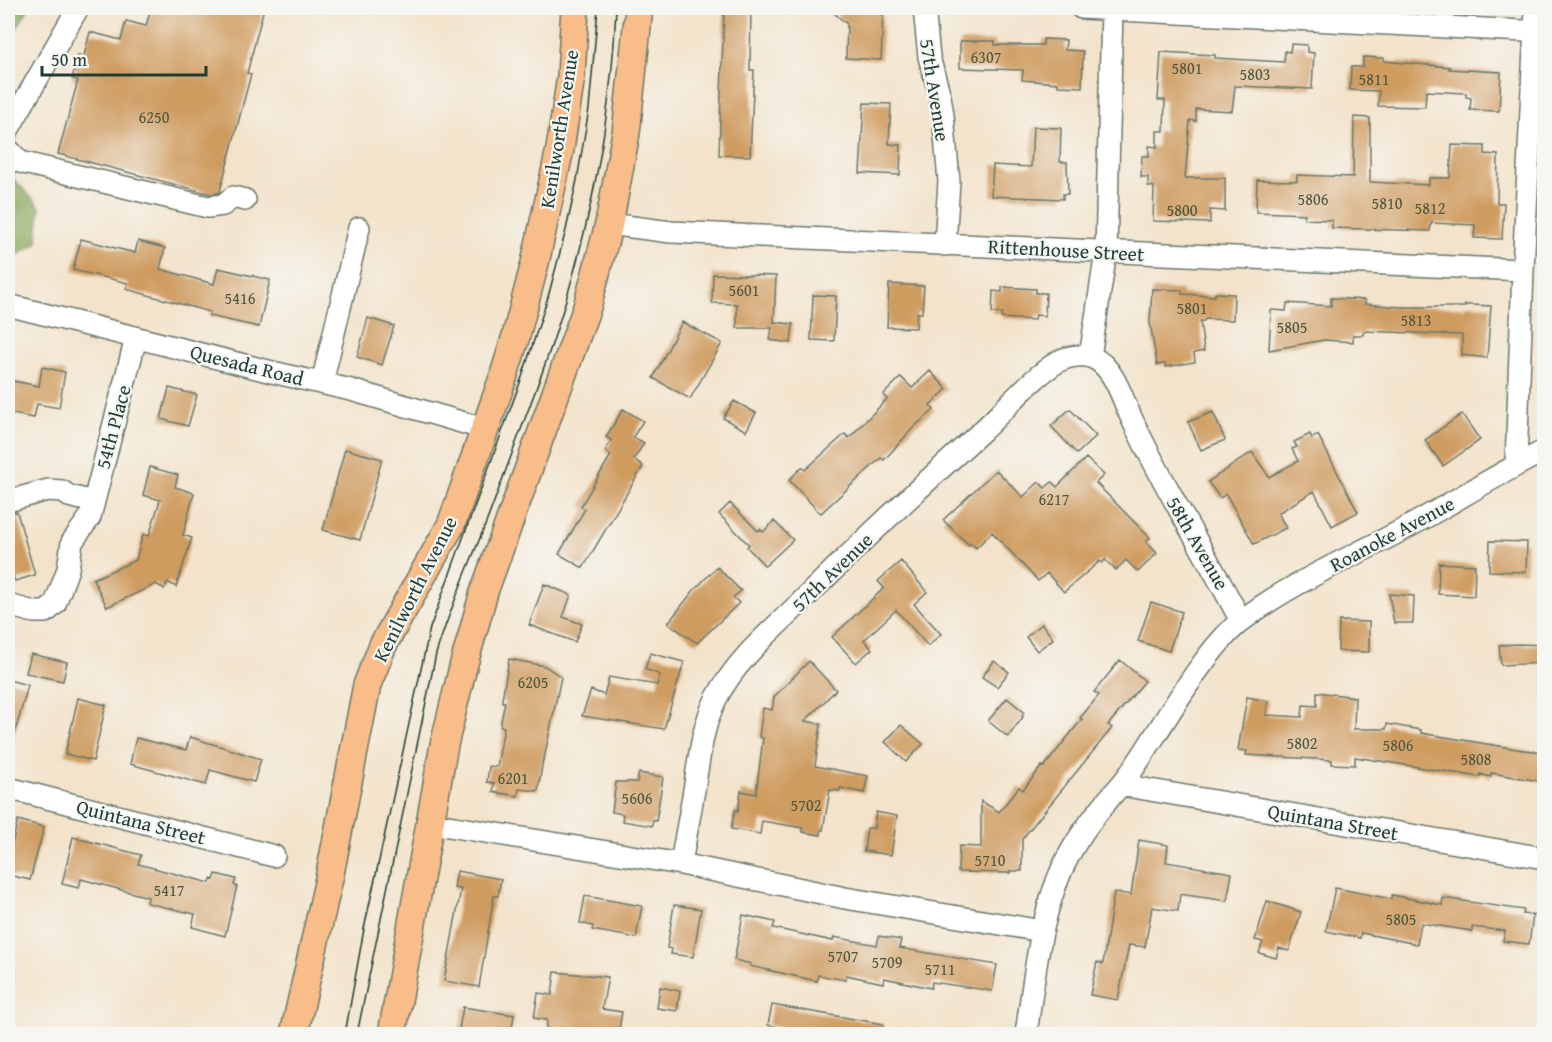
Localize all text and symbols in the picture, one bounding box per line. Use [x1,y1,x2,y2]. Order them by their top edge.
street label: 57th Avenue [913,37,958,143]
scale bar [42,39,206,77]
house number: 6307 [971,45,1002,69]
text: 50 m [51,46,87,73]
street label: Kenilworth Avenue [532,48,585,210]
house number: 5801 [1172,56,1202,80]
house number: 5803 [1240,62,1270,86]
house number: 5811 [1359,67,1389,91]
house number: 6250 [139,105,170,129]
house number: 5806 [1298,187,1329,211]
house number: 5810 [1372,191,1403,215]
house number: 5812 [1415,196,1445,220]
house number: 5800 [1167,198,1198,222]
street label: Rittenhouse Street [987,231,1145,268]
house number: 5601 [729,278,759,302]
house number: 5416 [225,286,256,310]
house number: 5801 [1177,296,1207,320]
house number: 5813 [1401,308,1431,332]
house number: 5805 [1277,315,1307,339]
street label: Quesada Road [187,336,307,393]
street label: 54th Place [87,382,138,472]
house number: 6217 [1039,487,1070,511]
street label: Roanoke Avenue [1324,488,1459,579]
street label: 58th Avenue [1160,491,1237,595]
street label: Kenilworth Avenue [365,511,464,667]
street label: 57th Avenue [784,525,879,618]
house number: 6205 [518,670,548,694]
house number: 5802 [1287,731,1317,755]
house number: 5806 [1383,733,1414,757]
house number: 5808 [1461,747,1492,771]
house number: 6201 [498,766,528,790]
house number: 5606 [622,786,653,810]
street label: Quintana Street [74,791,209,852]
house number: 5702 [791,793,821,817]
street label: Quintana Street [1266,796,1401,847]
house number: 5710 [975,848,1006,872]
house number: 5417 [154,878,185,902]
house number: 5805 [1386,907,1416,931]
house number: 5707 [828,944,859,968]
house number: 5709 [872,950,903,974]
house number: 5711 [925,957,955,981]

